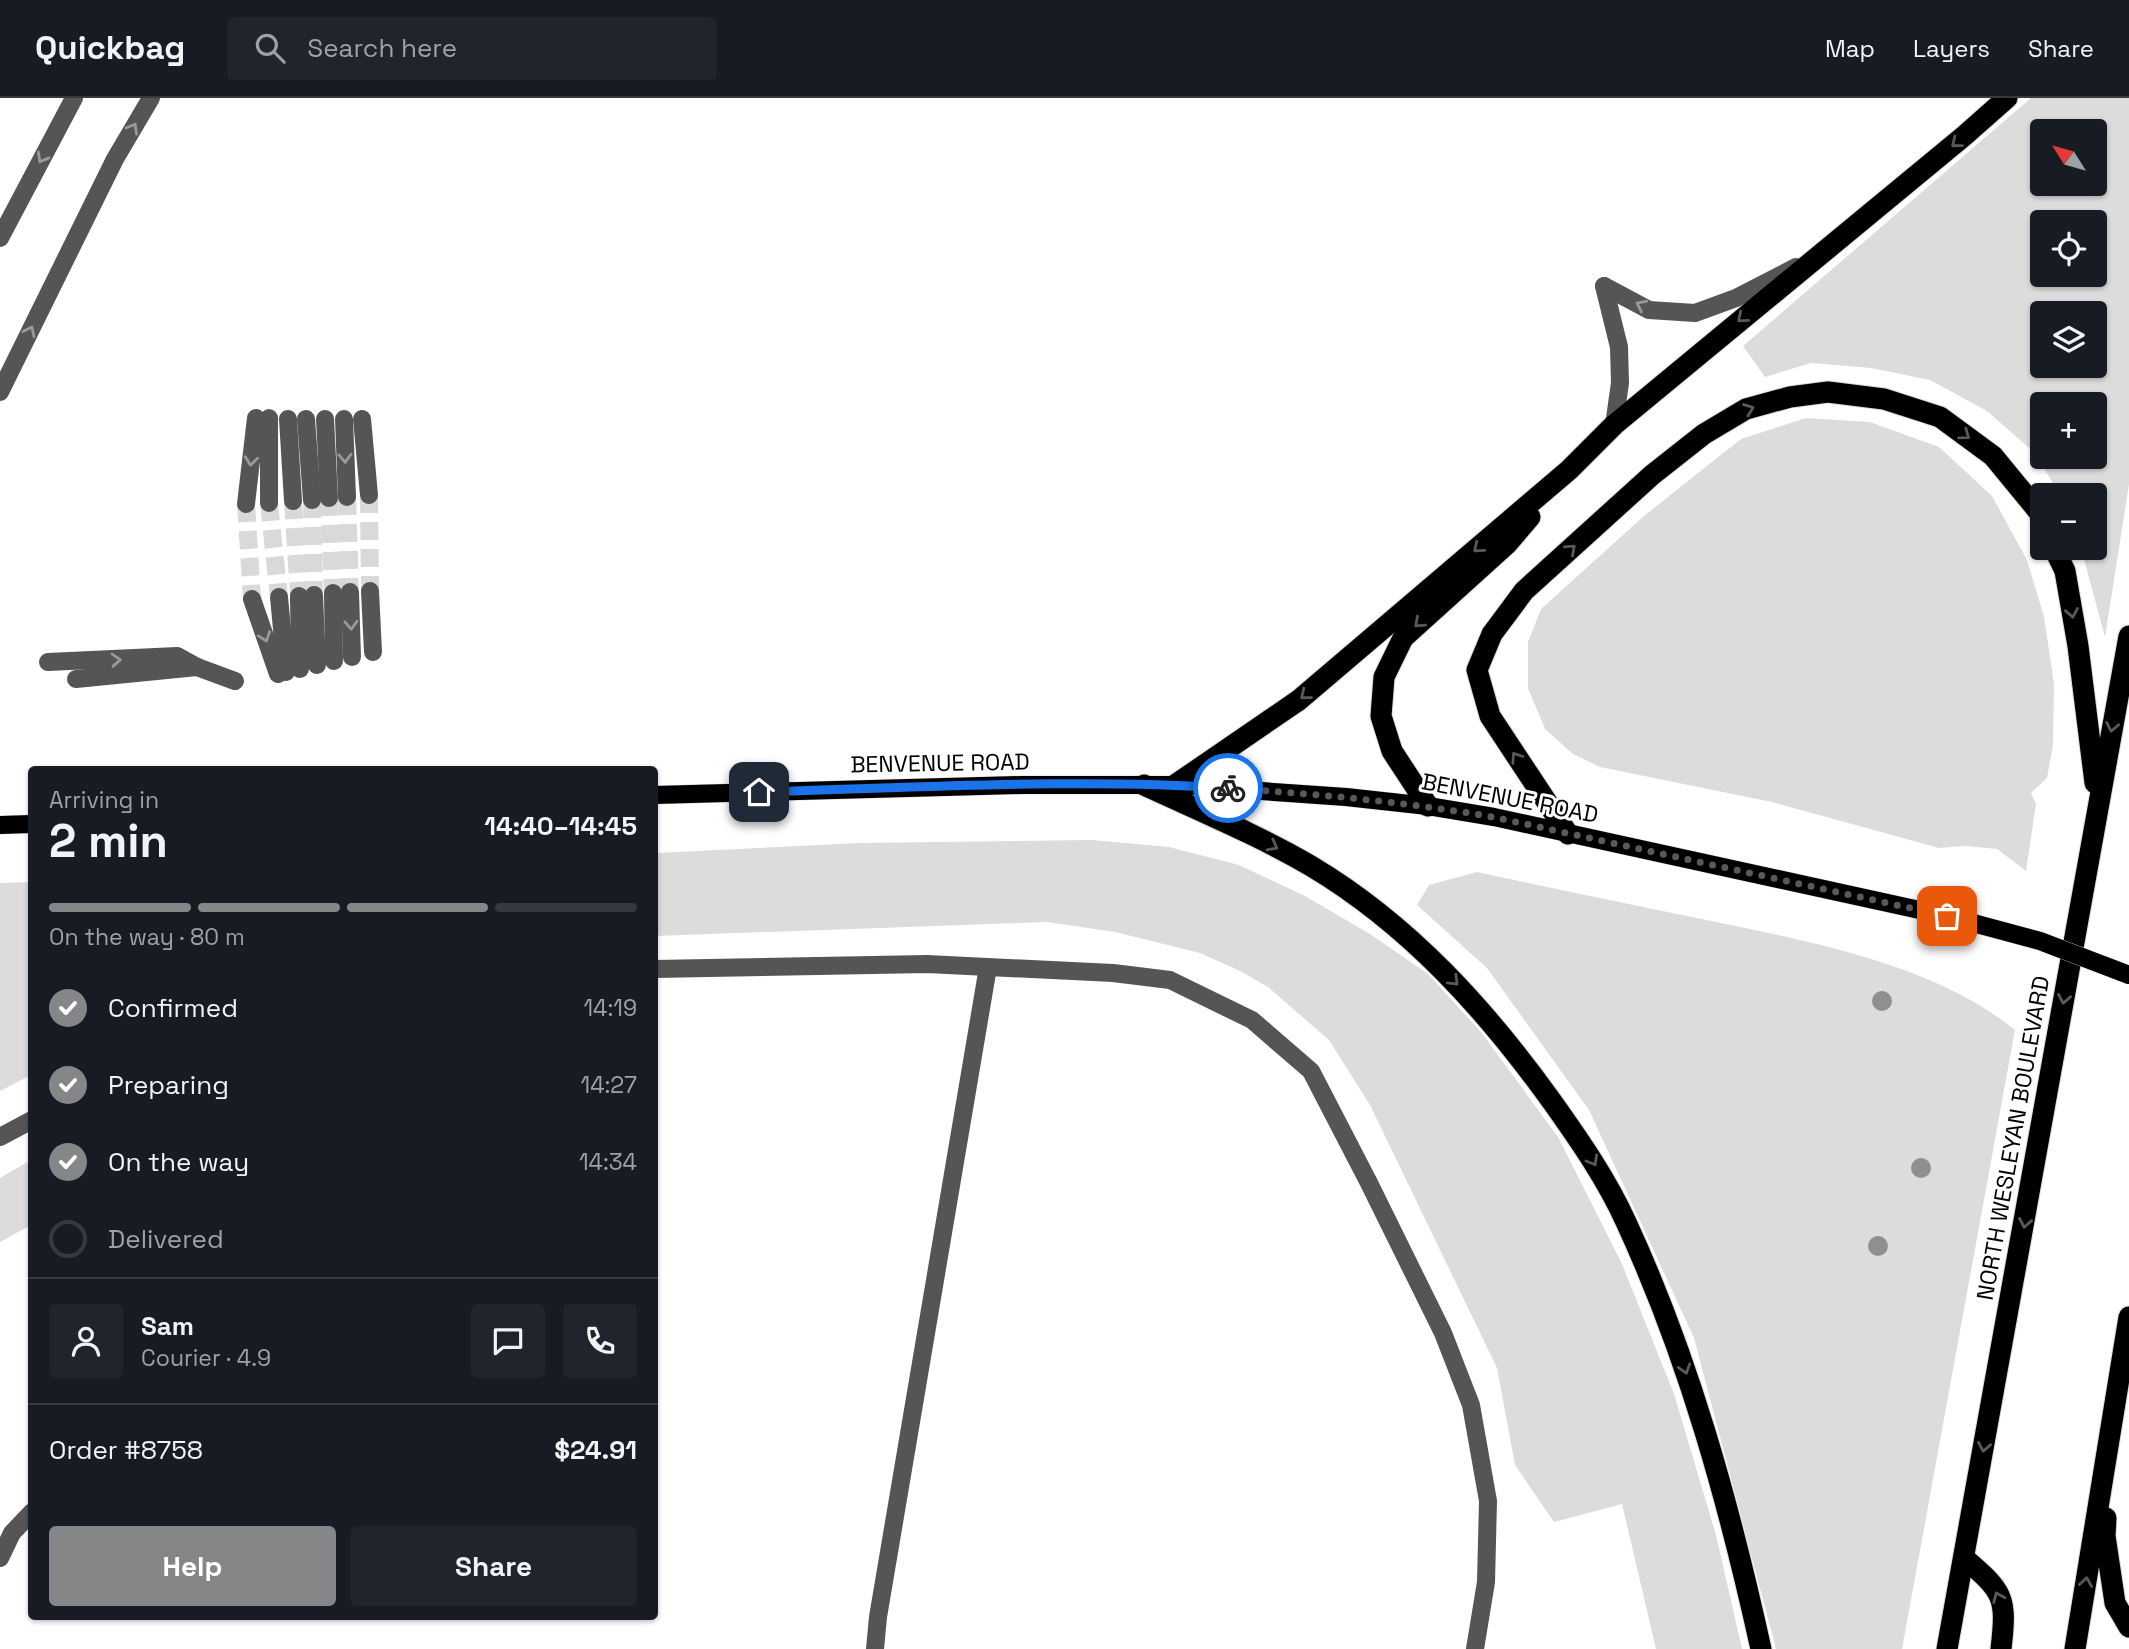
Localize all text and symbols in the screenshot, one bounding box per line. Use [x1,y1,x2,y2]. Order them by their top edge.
search box [227,17,717,80]
text: Quickbag [35,27,185,69]
icon: search [251,29,289,67]
text: Search here [307,31,457,65]
text: Map [1825,33,1875,64]
text: Layers [1913,33,1990,64]
text: Share [2028,33,2094,64]
north arrow [2030,119,2107,196]
map controls [2030,119,2107,560]
one-way arrow [125,123,138,135]
one-way arrow [1952,135,1965,147]
one-way arrow [37,151,50,163]
button: locate [2030,210,2107,287]
one-way arrow [1636,300,1648,314]
button: layers [2030,301,2107,378]
one-way arrow [1738,310,1750,323]
one-way arrow [22,326,36,338]
button: + [2030,392,2107,469]
one-way arrow [1742,404,1754,418]
one-way arrow [1957,427,1970,439]
one-way arrow [338,453,353,464]
one-way arrow [244,456,259,467]
button: − [2030,483,2107,560]
one-way arrow [1474,540,1487,552]
one-way arrow [1563,545,1576,557]
one-way arrow [2064,607,2079,619]
one-way arrow [1414,615,1427,627]
one-way arrow [344,619,359,630]
one-way arrow [257,630,271,642]
one-way arrow [111,653,122,668]
one-way arrow [1301,687,1314,699]
one-way arrow [2105,721,2120,733]
street label: BENVENUE ROAD [850,746,1030,780]
one-way arrow [1512,751,1525,764]
courier [1193,753,1263,823]
pin [729,762,789,822]
street label: BENVENUE ROAD [1419,766,1601,830]
icon: bike [1209,769,1247,807]
icon: home [740,773,778,811]
text: Arriving in [49,785,159,815]
text: 14:40–14:45 [484,809,637,843]
text: 2 min [49,812,168,870]
one-way arrow [1266,838,1278,851]
pin [1917,886,1977,946]
icon: bag [1928,897,1966,935]
text: On the way · 80 m [49,922,245,952]
one-way arrow [1446,973,1459,986]
street label: NORTH WESLEYAN BOULEVARD [1970,974,2056,1302]
icon: check [49,989,87,1027]
text: Confirmed [108,991,238,1025]
text: 14:19 [584,993,637,1023]
one-way arrow [2057,993,2072,1005]
icon: check [49,1066,87,1104]
text: Preparing [108,1068,229,1102]
text: 14:27 [581,1070,637,1100]
icon: check [49,1143,87,1181]
text: On the way [108,1145,249,1179]
text: 14:34 [579,1147,637,1177]
one-way arrow [1585,1154,1598,1167]
one-way arrow [2018,1218,2033,1229]
text: Delivered [108,1222,224,1256]
button: person [49,1304,123,1378]
button: chat [471,1304,545,1378]
button: phone [563,1304,637,1378]
text: Sam [141,1309,194,1343]
text: Courier · 4.9 [141,1343,271,1373]
one-way arrow [1676,1363,1691,1375]
text: Order #8758 [49,1433,203,1467]
text: $24.91 [554,1433,637,1467]
one-way arrow [1978,1441,1993,1453]
button: Help [49,1526,336,1606]
button: Share [350,1526,637,1606]
one-way arrow [2078,1576,2093,1588]
one-way arrow [1993,1592,2007,1604]

